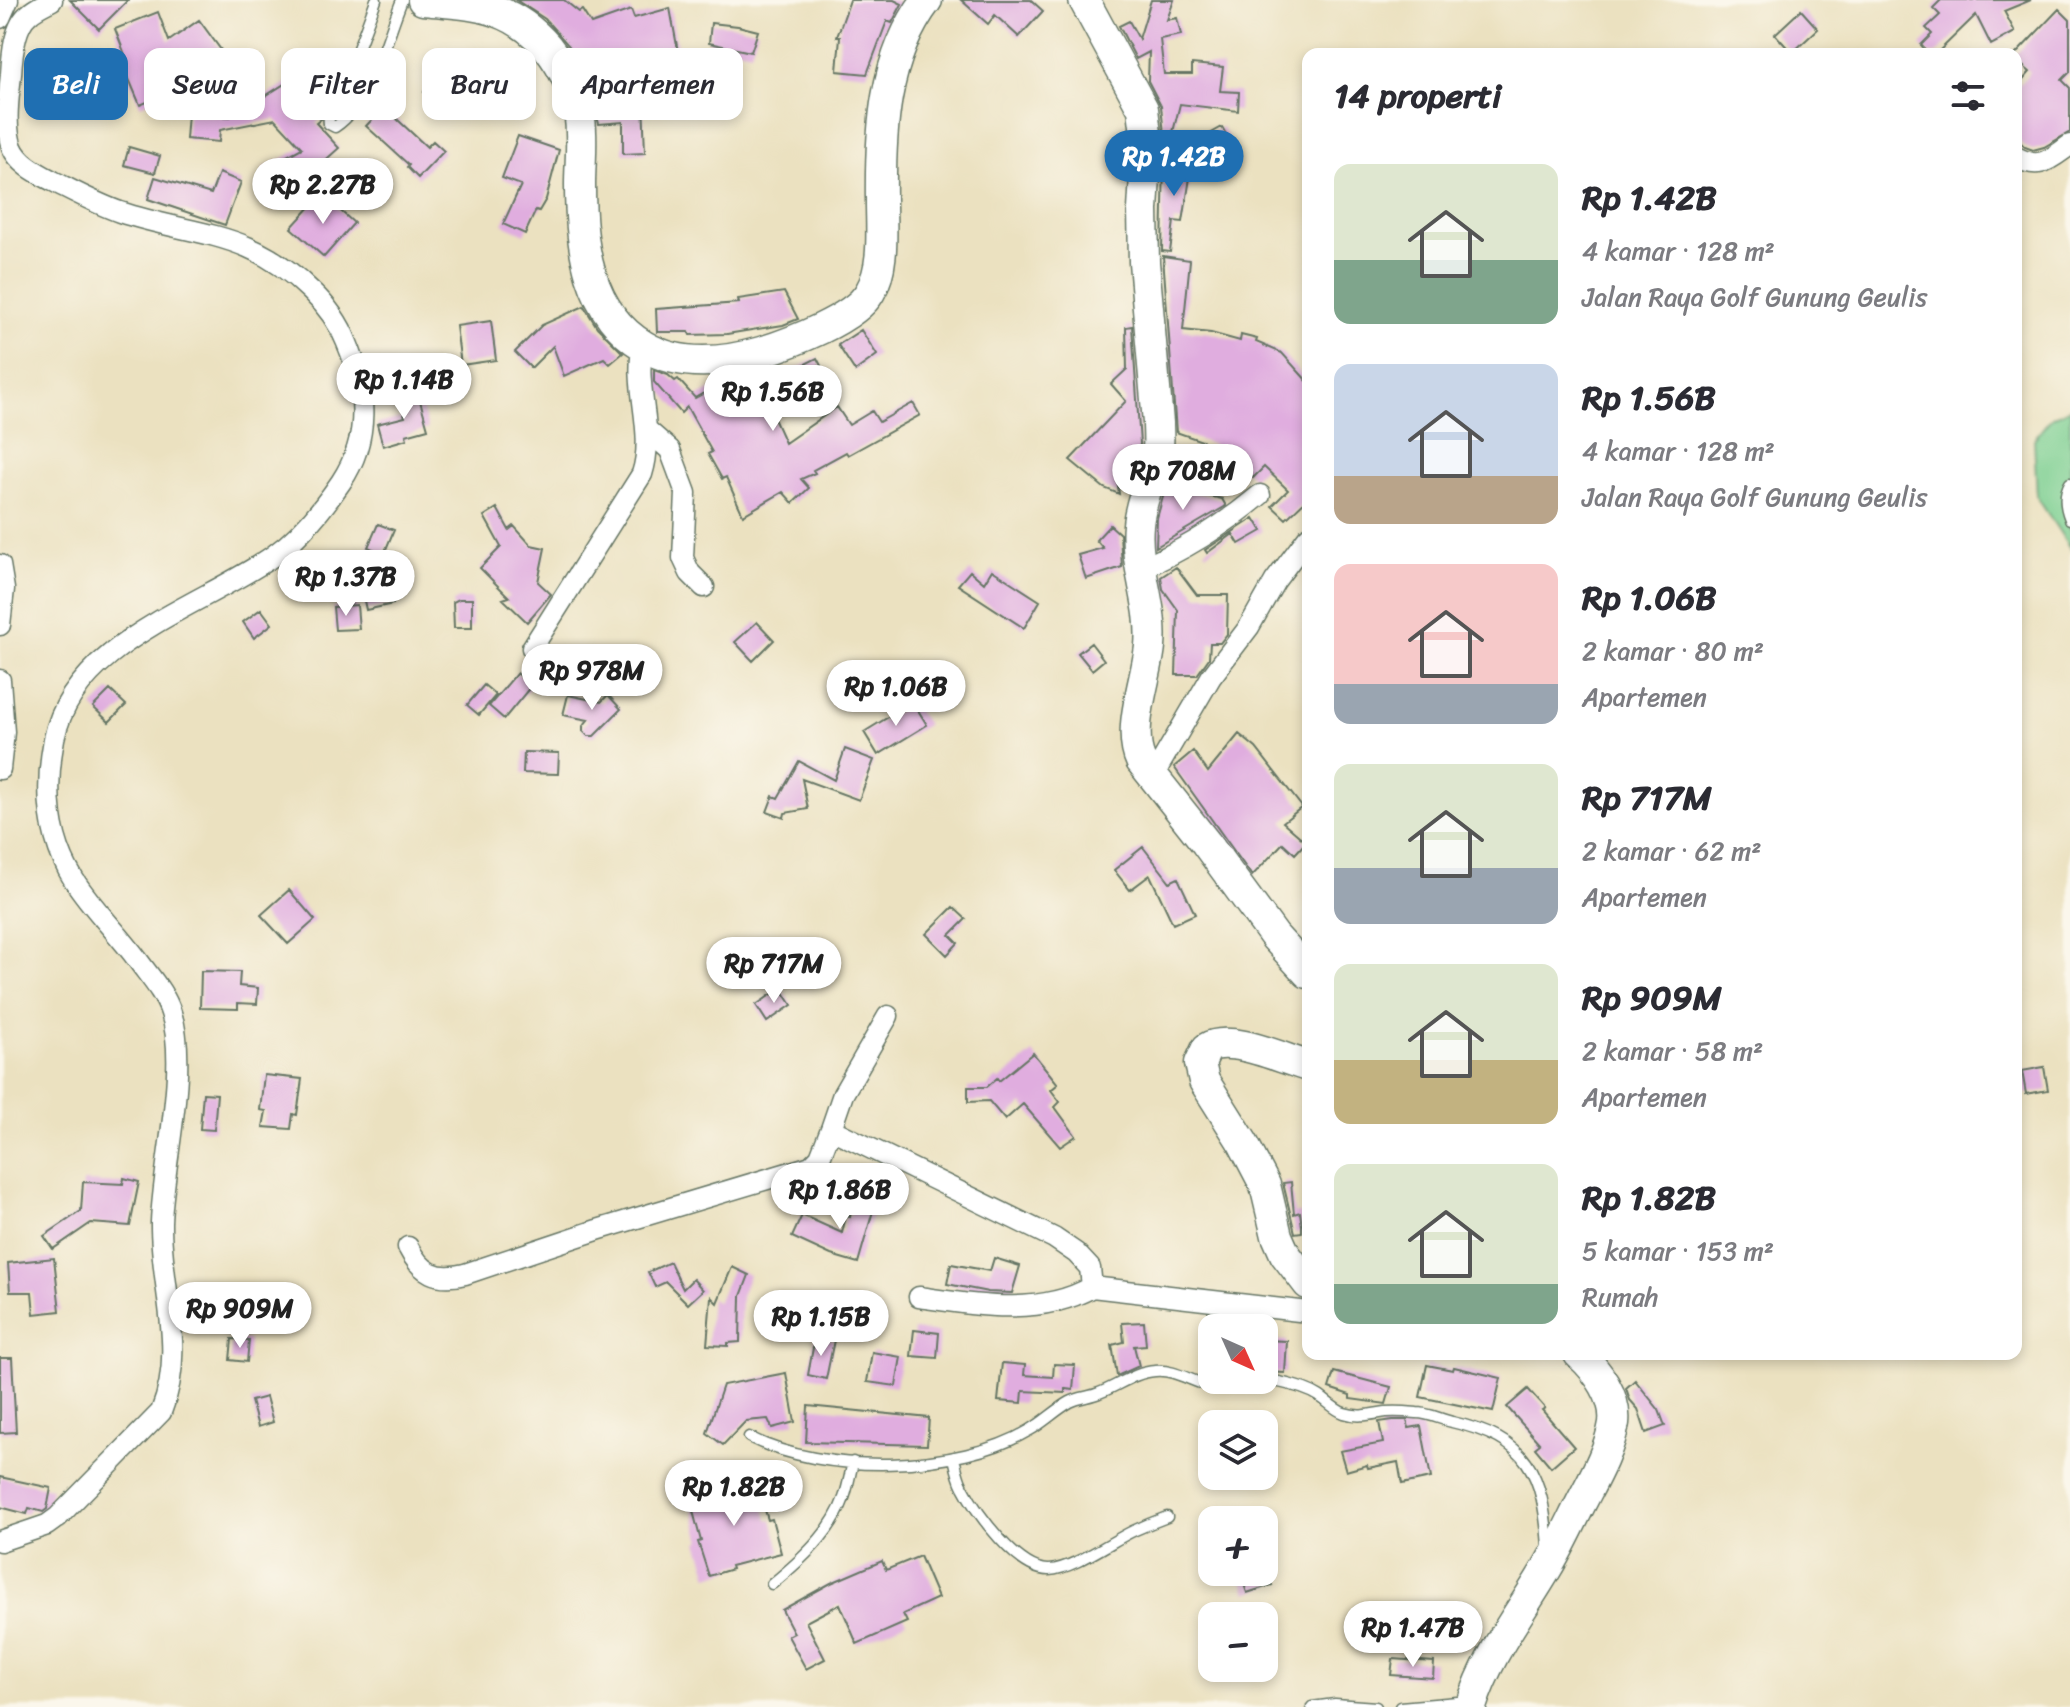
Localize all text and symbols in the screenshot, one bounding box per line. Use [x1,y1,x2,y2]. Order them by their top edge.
chip: Beli [24,48,128,120]
chip: Sewa [144,48,265,120]
chip: Filter [281,48,406,120]
chip: Baru [422,48,536,120]
chip: Apartemen [552,48,743,120]
text: 14 properti [1334,66,1501,126]
icon: filters [1946,74,1990,118]
pin: Rp 1.42B [1091,130,1257,198]
text: Rp 1.42B [1123,133,1225,179]
pin: Rp 2.27B [240,158,406,226]
text: Rp 2.27B [270,161,376,207]
text: Rp 1.42B [1582,168,1717,228]
icon: home [1398,196,1494,292]
text: 4 kamar · 128 m² [1582,228,1775,274]
text: Jalan Raya Golf Gunung Geulis [1582,274,1927,320]
pin: Rp 1.14B [321,353,487,421]
text: Rp 1.14B [354,356,454,402]
pin: Rp 1.56B [690,365,856,433]
text: Rp 1.56B [722,368,824,414]
text: Rp 1.56B [1582,368,1716,428]
icon: home [1398,396,1494,492]
text: 4 kamar · 128 m² [1582,428,1775,474]
pin: Rp 708M [1109,444,1257,512]
text: Rp 708M [1130,447,1236,493]
text: Jalan Raya Golf Gunung Geulis [1582,474,1927,520]
pin: Rp 1.37B [263,550,429,618]
text: Rp 1.37B [296,553,396,599]
text: Rp 1.06B [1582,568,1717,628]
icon: home [1398,596,1494,692]
text: 2 kamar · 80 m² [1582,628,1764,674]
pin: Rp 978M [518,644,666,712]
text: Rp 978M [540,647,645,693]
pin: Rp 1.06B [813,660,979,728]
text: Rp 1.06B [845,663,947,709]
text: Apartemen [1582,674,1707,720]
text: Rp 717M [1582,768,1712,828]
icon: home [1398,796,1494,892]
text: 2 kamar · 62 m² [1582,828,1762,874]
text: Apartemen [1582,874,1707,920]
pin: Rp 717M [700,937,848,1005]
text: Rp 717M [724,940,824,986]
text: Rp 909M [1582,968,1722,1028]
icon: home [1398,996,1494,1092]
text: 2 kamar · 58 m² [1582,1028,1763,1074]
text: Apartemen [1582,1074,1707,1120]
pin: Rp 1.86B [757,1163,923,1231]
text: Rp 1.86B [789,1166,891,1212]
text: Rp 1.82B [1582,1168,1716,1228]
icon: home [1398,1196,1494,1292]
text: 5 kamar · 153 m² [1582,1228,1774,1274]
text: Rumah [1582,1274,1658,1320]
pin: Rp 909M [166,1282,314,1350]
text: Rp 909M [187,1285,293,1331]
pin: Rp 1.15B [738,1290,904,1358]
text: Rp 1.15B [772,1293,870,1339]
north arrow [1198,1314,1278,1394]
map controls [1198,1314,1278,1682]
button: layers [1198,1410,1278,1490]
pin: Rp 1.82B [651,1460,817,1528]
text: Rp 1.82B [683,1463,785,1509]
button: + [1198,1506,1278,1586]
pin: Rp 1.47B [1330,1601,1496,1669]
button: − [1198,1602,1278,1682]
text: Rp 1.47B [1362,1604,1464,1650]

